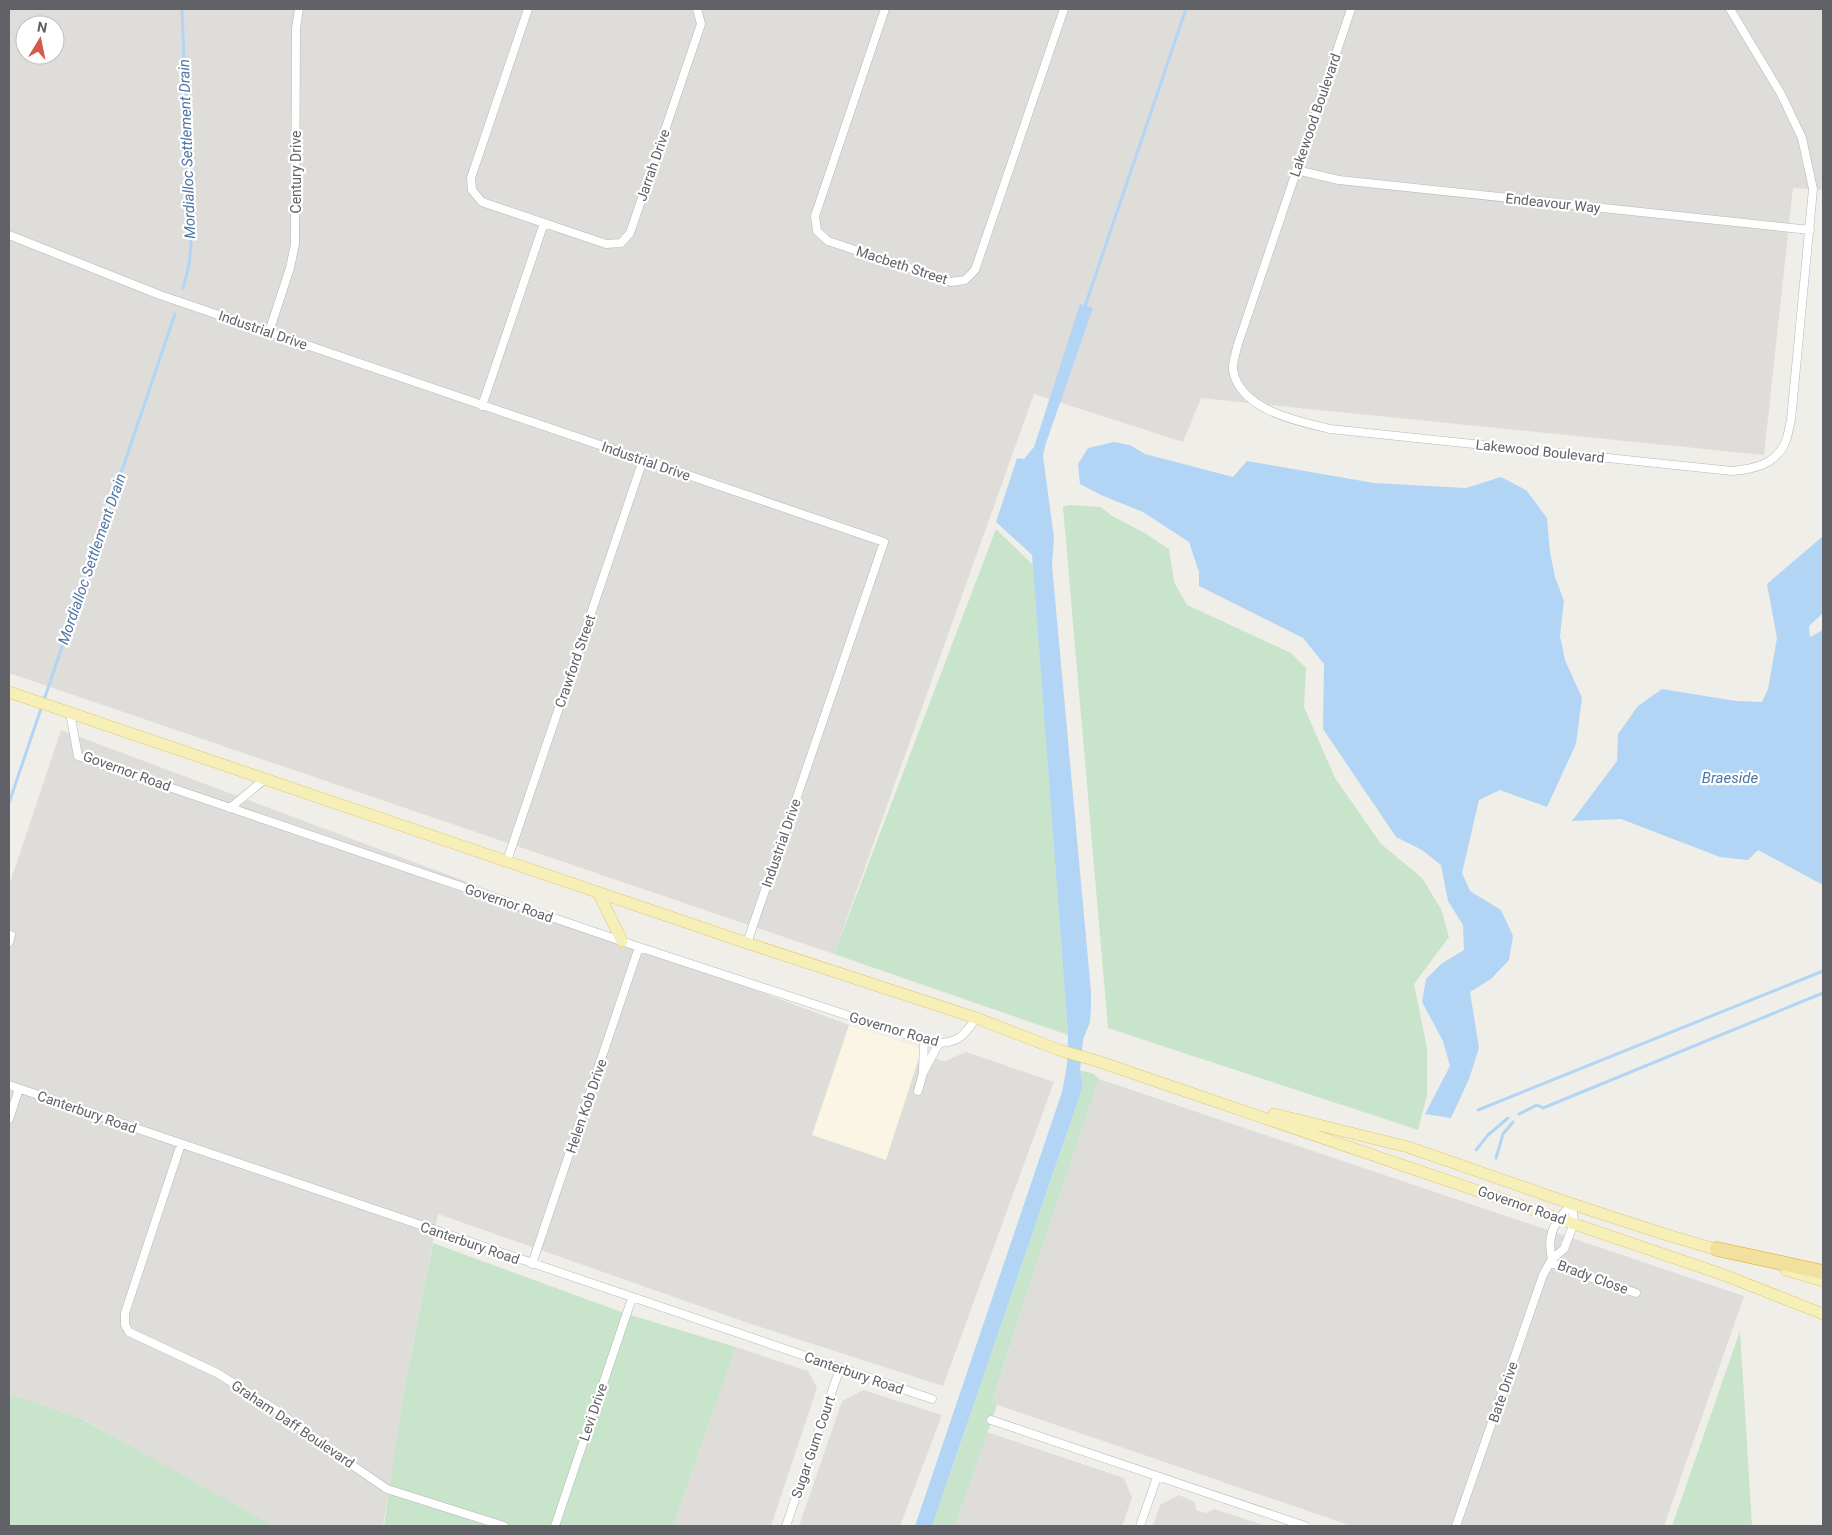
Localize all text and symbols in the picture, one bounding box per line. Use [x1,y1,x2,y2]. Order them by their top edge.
north arrow [15,15,65,65]
text: N [36,18,49,36]
street label: Lakewood Boulevard [1286,51,1344,179]
water label: Mordialloc Settlement Drain [175,59,199,239]
street label: Jarrah Drive [633,127,673,203]
street label: Century Drive [288,131,304,213]
street label: Endeavour Way [1505,190,1602,216]
street label: Macbeth Street [854,243,950,287]
street label: Industrial Drive [216,307,310,353]
street label: Lakewood Boulevard [1475,436,1605,466]
street label: Industrial Drive [599,438,693,484]
water label: Mordialloc Settlement Drain [54,471,130,647]
street label: Crawford Street [552,612,599,710]
street label: Governor Road [81,748,173,794]
water label: Braeside [1702,769,1758,787]
street label: Industrial Drive [758,796,804,890]
street label: Governor Road [463,880,555,926]
street label: Governor Road [847,1009,941,1049]
street label: Helen Kob Drive [562,1057,610,1155]
street label: Canterbury Road [35,1088,139,1136]
street label: Governor Road [1476,1182,1568,1228]
street label: Canterbury Road [418,1219,522,1267]
street label: Brady Close [1556,1257,1630,1297]
street label: Canterbury Road [802,1349,906,1397]
street label: Bate Drive [1485,1359,1521,1425]
street label: Graham Daff Boulevard [229,1377,357,1471]
street label: Levi Drive [576,1381,610,1443]
street label: Sugar Gum Court [788,1393,838,1500]

